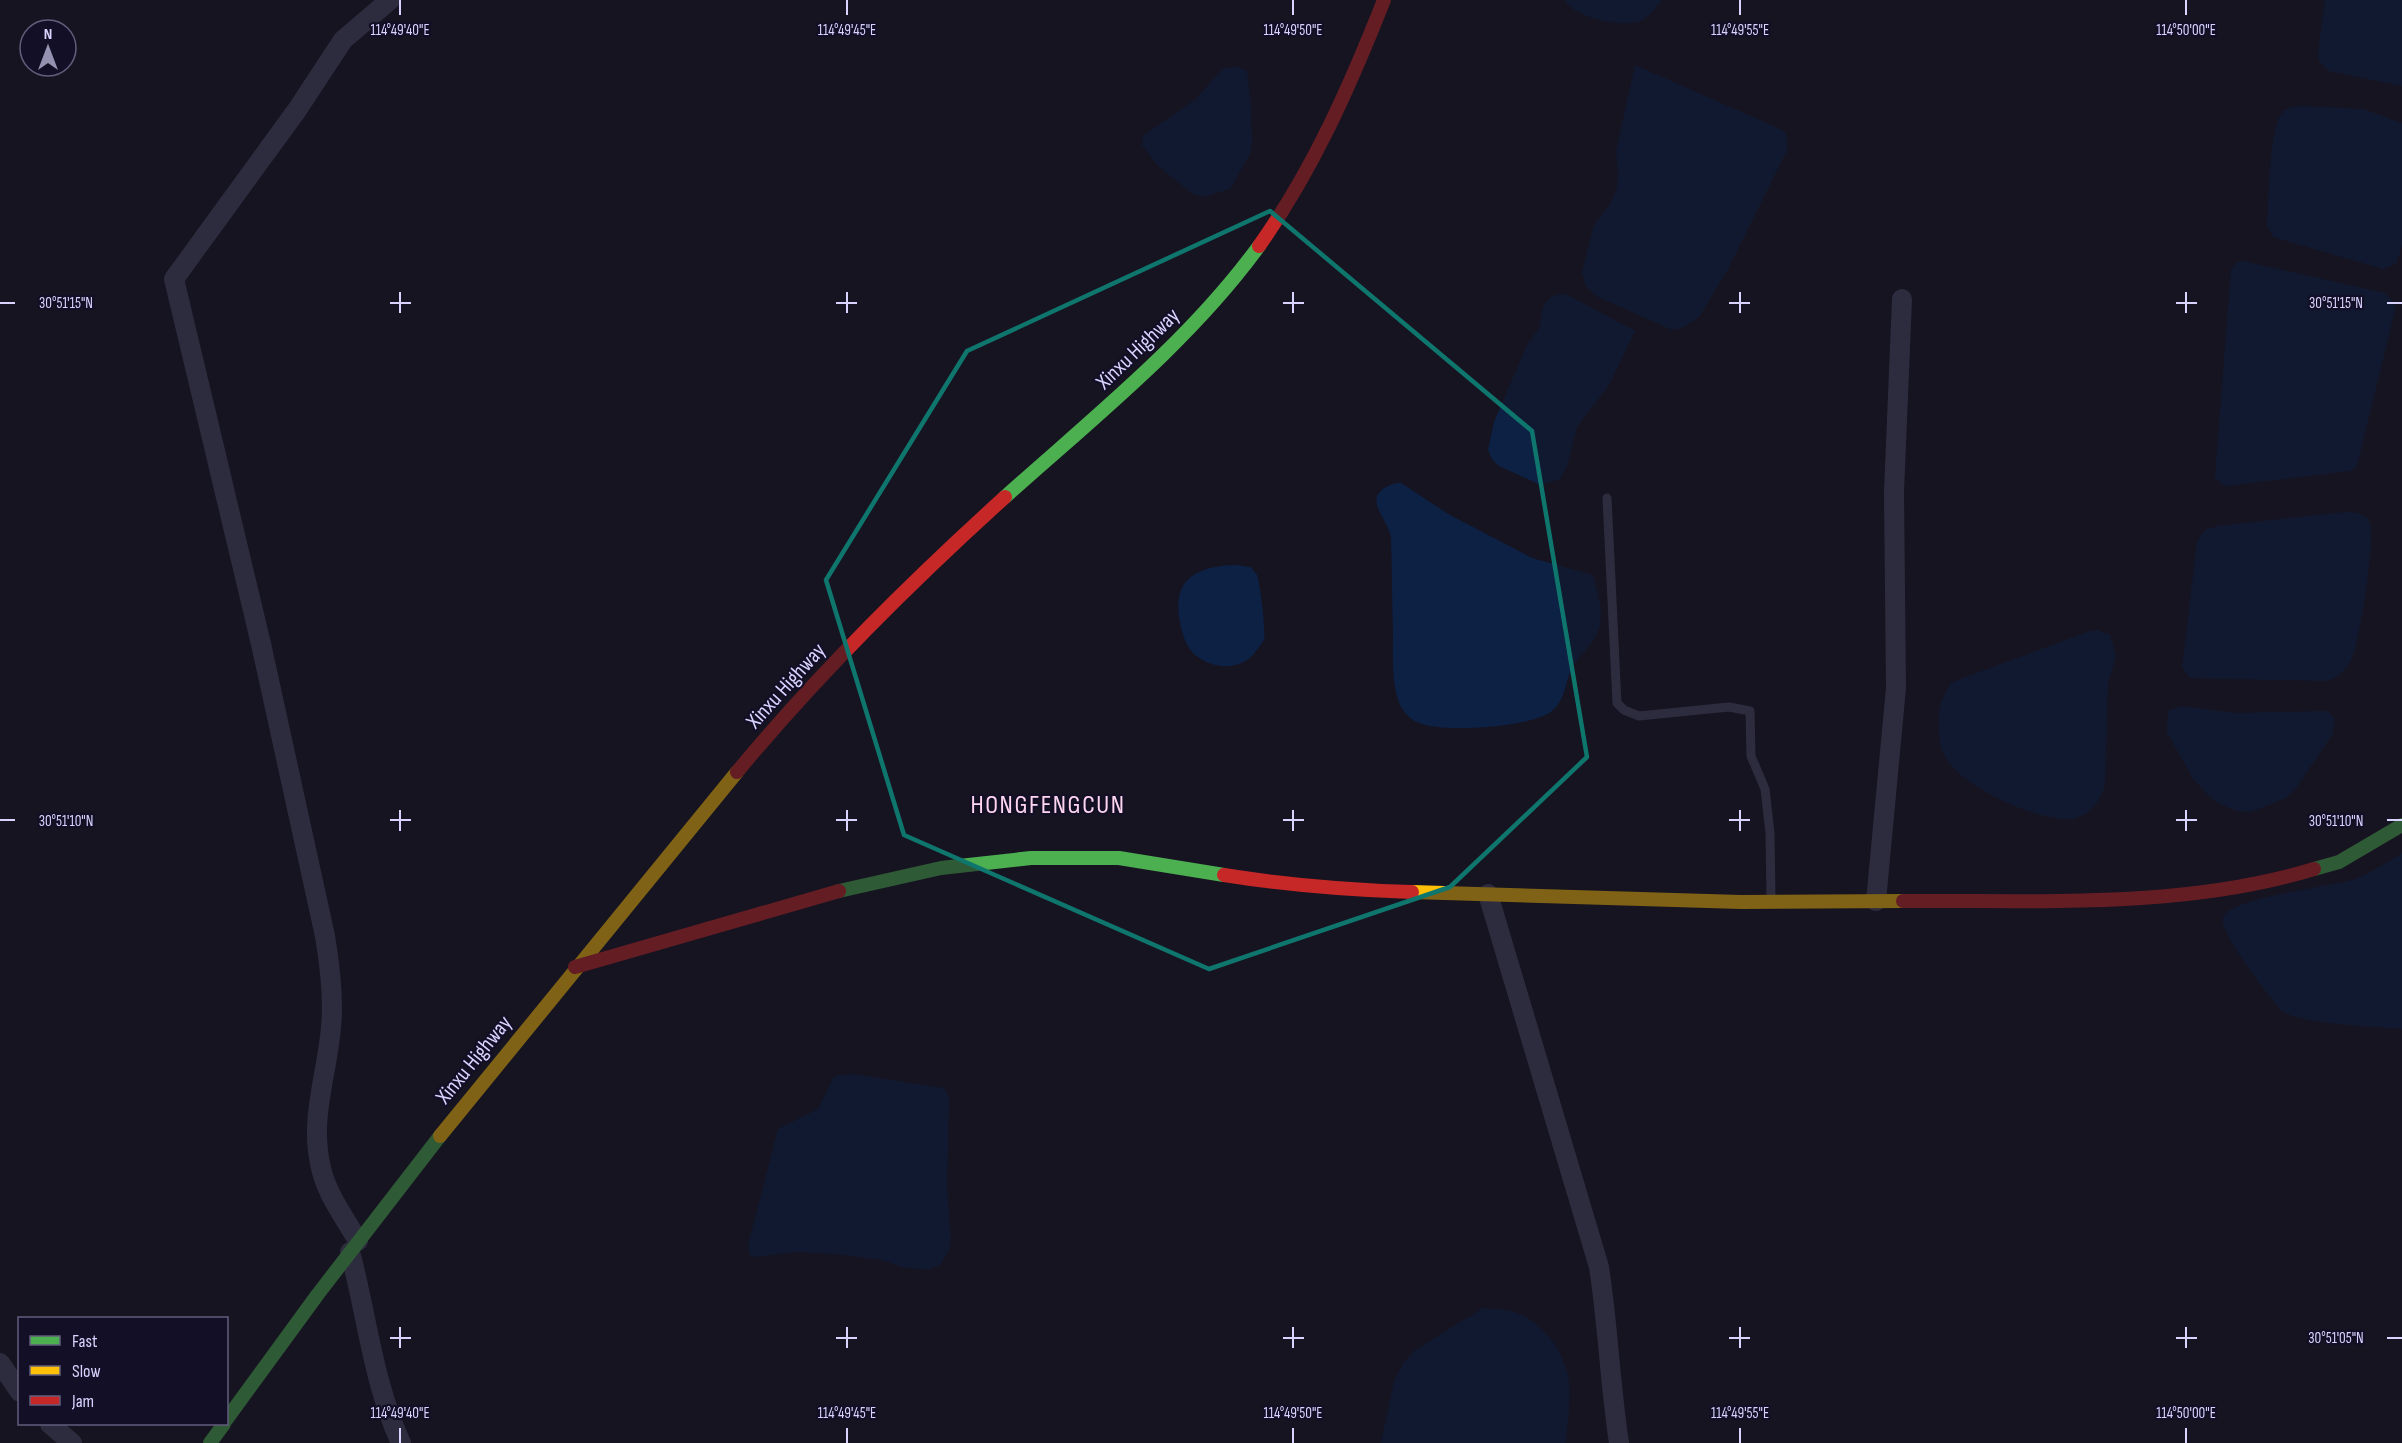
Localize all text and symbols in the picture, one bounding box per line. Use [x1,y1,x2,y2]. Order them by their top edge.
north arrow [18,18,78,78]
text: 114°49'40"E [370,21,430,40]
text: 114°49'45"E [818,21,876,40]
text: 114°49'50"E [1264,21,1322,40]
text: 114°49'55"E [1711,21,1769,40]
text: 114°50'00"E [2156,21,2216,40]
text: N [44,25,52,44]
text: 30°51'15"N [39,294,93,313]
text: 30°51'15"N [2309,294,2363,313]
street label: Xinxu Highway [1090,302,1186,396]
street label: Xinxu Highway [740,637,832,735]
district label: HONGFENGCUN [971,790,1125,821]
text: 30°51'10"N [39,812,93,831]
text: 30°51'10"N [2309,812,2363,831]
street label: Xinxu Highway [430,1010,518,1110]
legend [18,1317,228,1425]
text: 30°51'05"N [2308,1329,2364,1348]
text: Fast [72,1331,98,1352]
text: Slow [72,1361,101,1382]
text: Jam [71,1391,94,1412]
text: 114°49'40"E [370,1404,430,1423]
text: 114°49'45"E [818,1404,876,1423]
text: 114°49'50"E [1264,1404,1322,1423]
text: 114°49'55"E [1711,1404,1769,1423]
text: 114°50'00"E [2156,1404,2216,1423]

